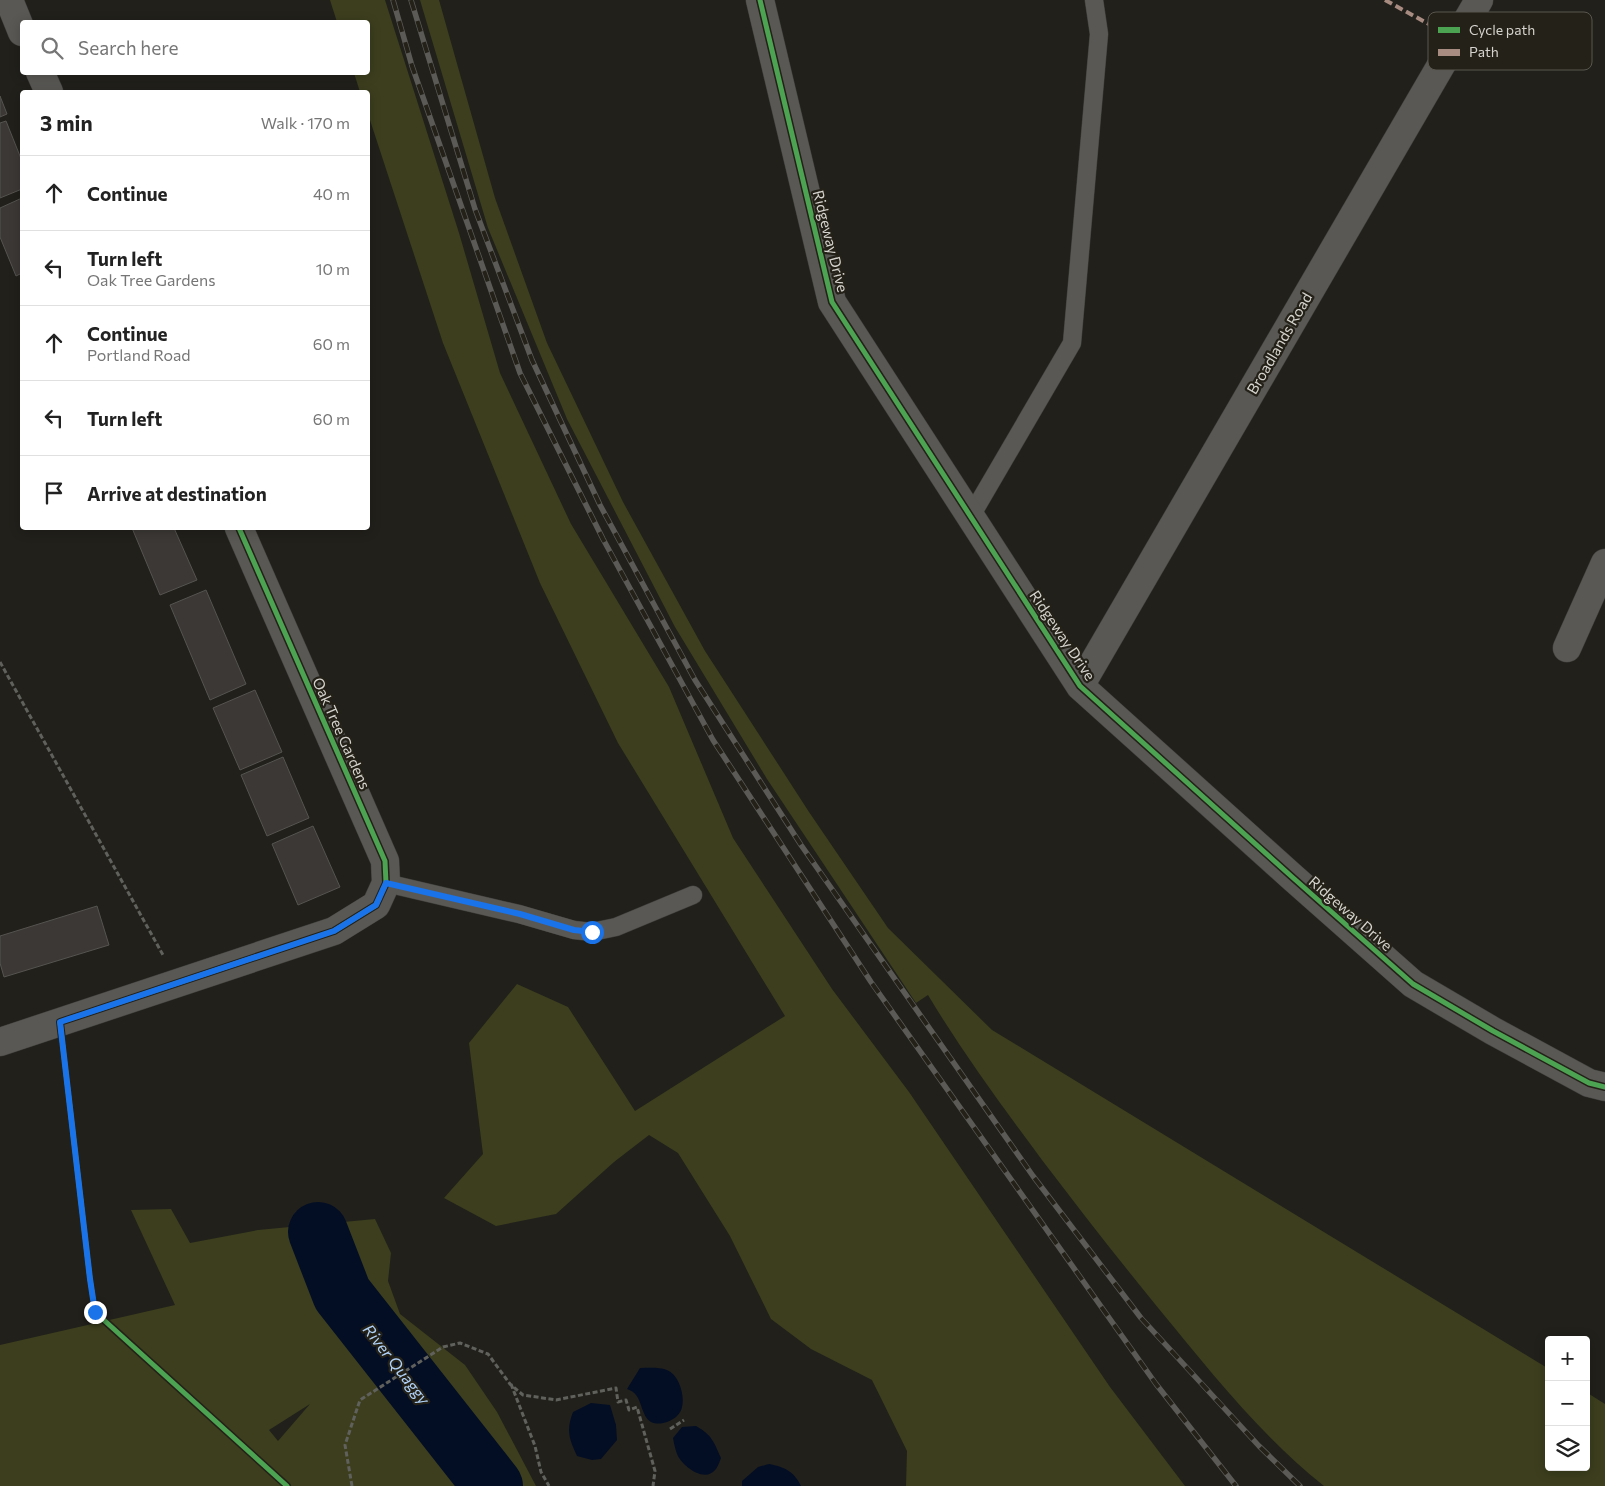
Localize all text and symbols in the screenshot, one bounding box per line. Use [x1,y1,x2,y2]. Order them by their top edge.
legend [1428,12,1592,70]
search box [20,20,370,75]
text: Cycle path [1469,21,1535,38]
icon: search [38,34,66,62]
text: Search here [78,36,178,59]
text: Path [1469,43,1499,60]
text: 3 min [40,110,93,135]
text: Walk · 170 m [261,113,350,132]
icon: ahead [40,179,68,207]
text: Continue [87,182,167,205]
text: 40 m [313,184,350,203]
street label: Ridgeway Drive [810,188,852,294]
text: Turn left [87,247,162,270]
icon: left [40,254,68,282]
text: 10 m [316,259,350,278]
text: Oak Tree Gardens [87,270,216,289]
street label: Broadlands Road [1243,289,1315,397]
text: Continue [87,322,167,345]
icon: ahead [40,329,68,357]
text: 60 m [313,334,350,353]
text: Portland Road [87,345,191,364]
icon: left [40,404,68,432]
text: Turn left [87,407,162,430]
text: 60 m [313,409,350,428]
icon: arrive [40,479,68,507]
text: Arrive at destination [87,482,267,505]
street label: Ridgeway Drive [1026,587,1100,683]
street label: Oak Tree Gardens [309,674,375,792]
street label: Ridgeway Drive [1306,872,1396,954]
route start [581,921,604,944]
route end [84,1301,107,1324]
water label: River Quaggy [360,1320,435,1409]
map controls [1545,1336,1590,1471]
button: + [1545,1336,1590,1381]
button: − [1545,1381,1590,1426]
button: layers [1545,1426,1590,1471]

